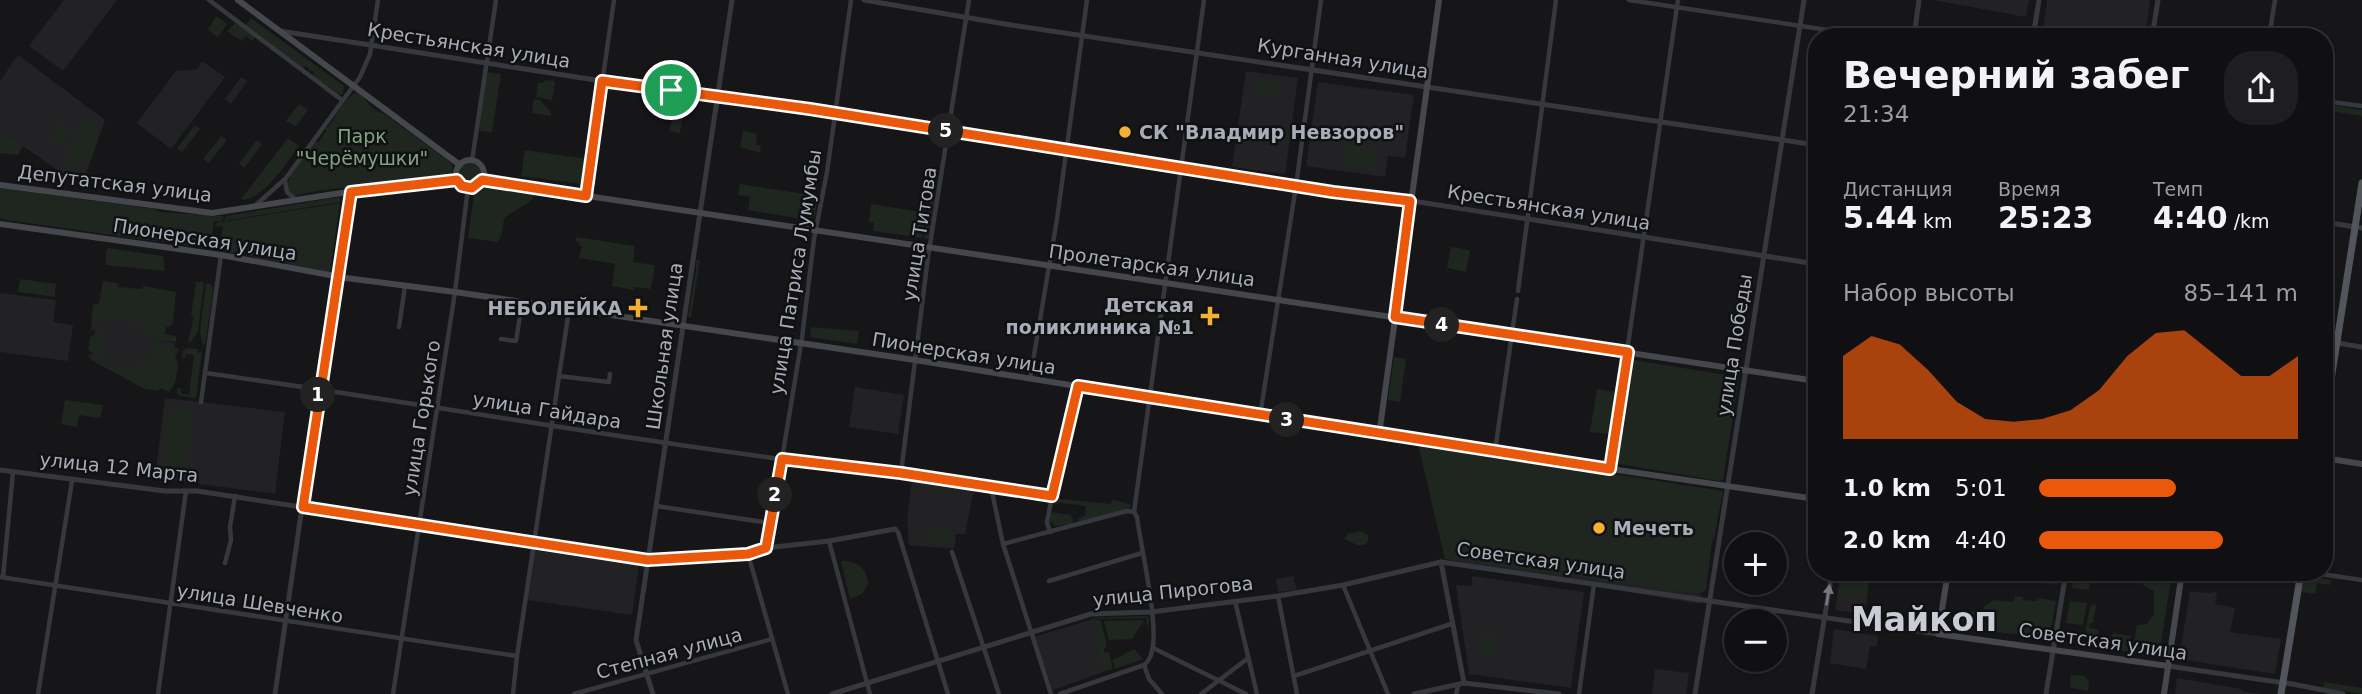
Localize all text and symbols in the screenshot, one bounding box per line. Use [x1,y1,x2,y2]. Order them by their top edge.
street label: Крестьянская улица [366,18,572,72]
street label: Курганная улица [1256,34,1430,82]
button: share [2224,51,2298,125]
text: Вечерний забег [1843,53,2189,97]
pin [641,60,701,120]
icon: arrive [652,71,690,109]
text: 21:34 [1843,101,1909,127]
pin: 5 [928,114,964,148]
text: 5 [939,119,952,141]
place label: СК "Владмир Невзоров" [1139,121,1404,143]
marker: СК "Владмир Невзоров" [1117,124,1133,140]
park label: Парк "Черёмушки" [296,125,428,169]
street label: улица Патриса Лумумбы [765,148,825,396]
street label: Депутатская улица [17,160,213,206]
street label: улица Титова [898,165,940,303]
text: Дистанция [1843,178,1952,200]
text: Время [1998,178,2061,200]
text: Темп [2153,178,2203,200]
street label: Крестьянская улица [1446,180,1652,234]
text: 5.44 [1843,200,1917,235]
text: 25:23 [1998,200,2094,235]
text: 4:40 [2153,200,2228,235]
text: km [1917,210,1953,232]
text: /km [2228,210,2270,232]
street label: Пионерская улица [112,214,298,264]
street label: Пролетарская улица [1048,240,1256,290]
street label: Школьная улица [641,261,687,431]
street label: улица Победы [1712,272,1756,418]
text: Набор высоты [1843,280,2015,306]
text: 85–141 m [2184,280,2298,306]
place label: Детская поликлиника №1 [1006,294,1194,338]
place label: НЕБОЛЕЙКА [488,297,622,319]
marker: НЕБОЛЕЙКА [628,298,648,318]
marker: Детская поликлиника №1 [1200,306,1220,326]
pin: 4 [1424,308,1460,342]
text: 4 [1435,313,1448,335]
street label: Пионерская улица [871,328,1057,378]
street label: улица Горького [398,338,444,498]
pin: 1 [300,378,336,412]
text: 1 [311,383,324,405]
street label: улица Гайдара [471,387,623,433]
pin: 3 [1270,402,1304,438]
text: 3 [1280,408,1293,430]
street label: улица 12 Марта [39,448,199,486]
text: 1.0 km [1843,475,1931,501]
text: 5:01 [1955,475,2007,501]
pin: 2 [758,477,792,512]
text: 2 [768,483,781,505]
place label: Мечеть [1613,517,1694,539]
marker: Мечеть [1591,520,1607,536]
text: 2.0 km [1843,527,1931,553]
text: 4:40 [1955,527,2007,553]
map controls [1724,532,1787,672]
button: + [1724,532,1787,595]
street label: Советская улица [1455,537,1627,583]
street label: улица Пирогова [1092,572,1254,610]
street label: улица Шевченко [175,579,345,627]
one-way arrow [1823,584,1834,606]
district label: Майкоп [1851,600,1997,639]
button: − [1724,609,1787,672]
street label: Советская улица [2017,618,2189,664]
street label: Степная улица [594,623,744,683]

